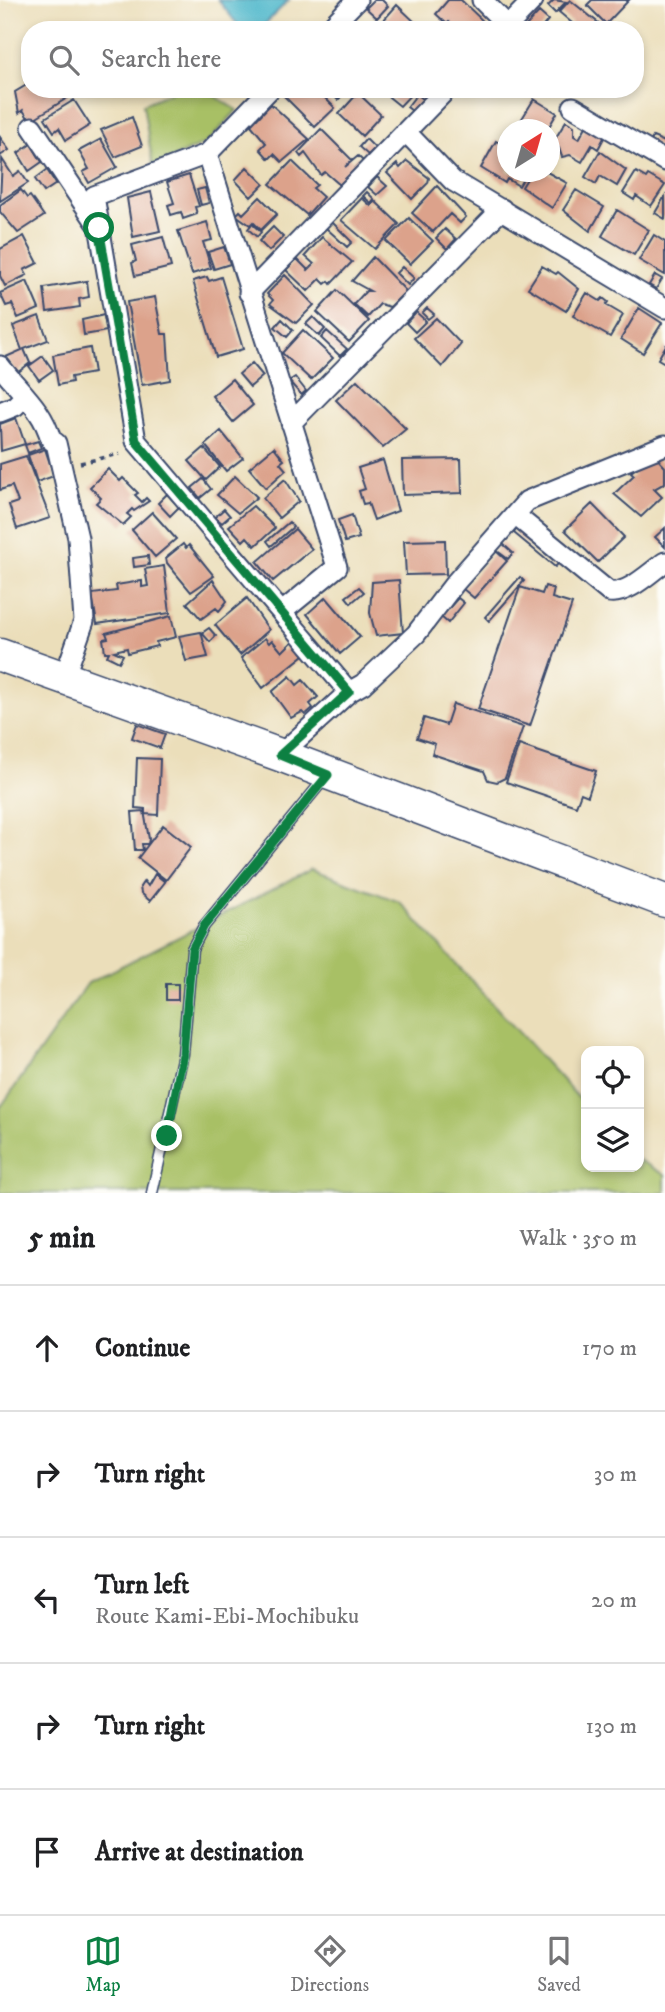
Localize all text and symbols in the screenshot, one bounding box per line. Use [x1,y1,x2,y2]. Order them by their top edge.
search box [21,21,644,98]
icon: search [45,41,83,79]
text: Search here [101,43,221,76]
north arrow [497,119,560,182]
route start [83,212,114,243]
map controls [581,1046,644,1172]
button: locate [581,1046,644,1109]
button: layers [581,1109,644,1172]
route end [151,1120,182,1151]
text: 5 min [28,1220,95,1257]
text: Walk · 350 m [519,1224,637,1253]
icon: ahead [28,1329,66,1367]
text: Continue [95,1332,190,1365]
text: 170 m [582,1334,637,1363]
icon: right [28,1455,66,1493]
text: Turn right [95,1458,205,1491]
text: 30 m [594,1460,637,1489]
text: Turn left [95,1569,189,1602]
icon: left [28,1581,66,1619]
text: 20 m [591,1586,637,1615]
text: Route Kami-Ebi-Mochibuku [95,1602,359,1631]
icon: right [28,1707,66,1745]
text: Turn right [95,1710,205,1743]
text: 130 m [585,1712,637,1741]
icon: arrive [28,1833,66,1871]
text: Arrive at destination [95,1836,304,1869]
tab: Map [84,1932,122,1997]
tab: Directions [290,1932,369,1997]
tab: Saved [537,1932,581,1997]

